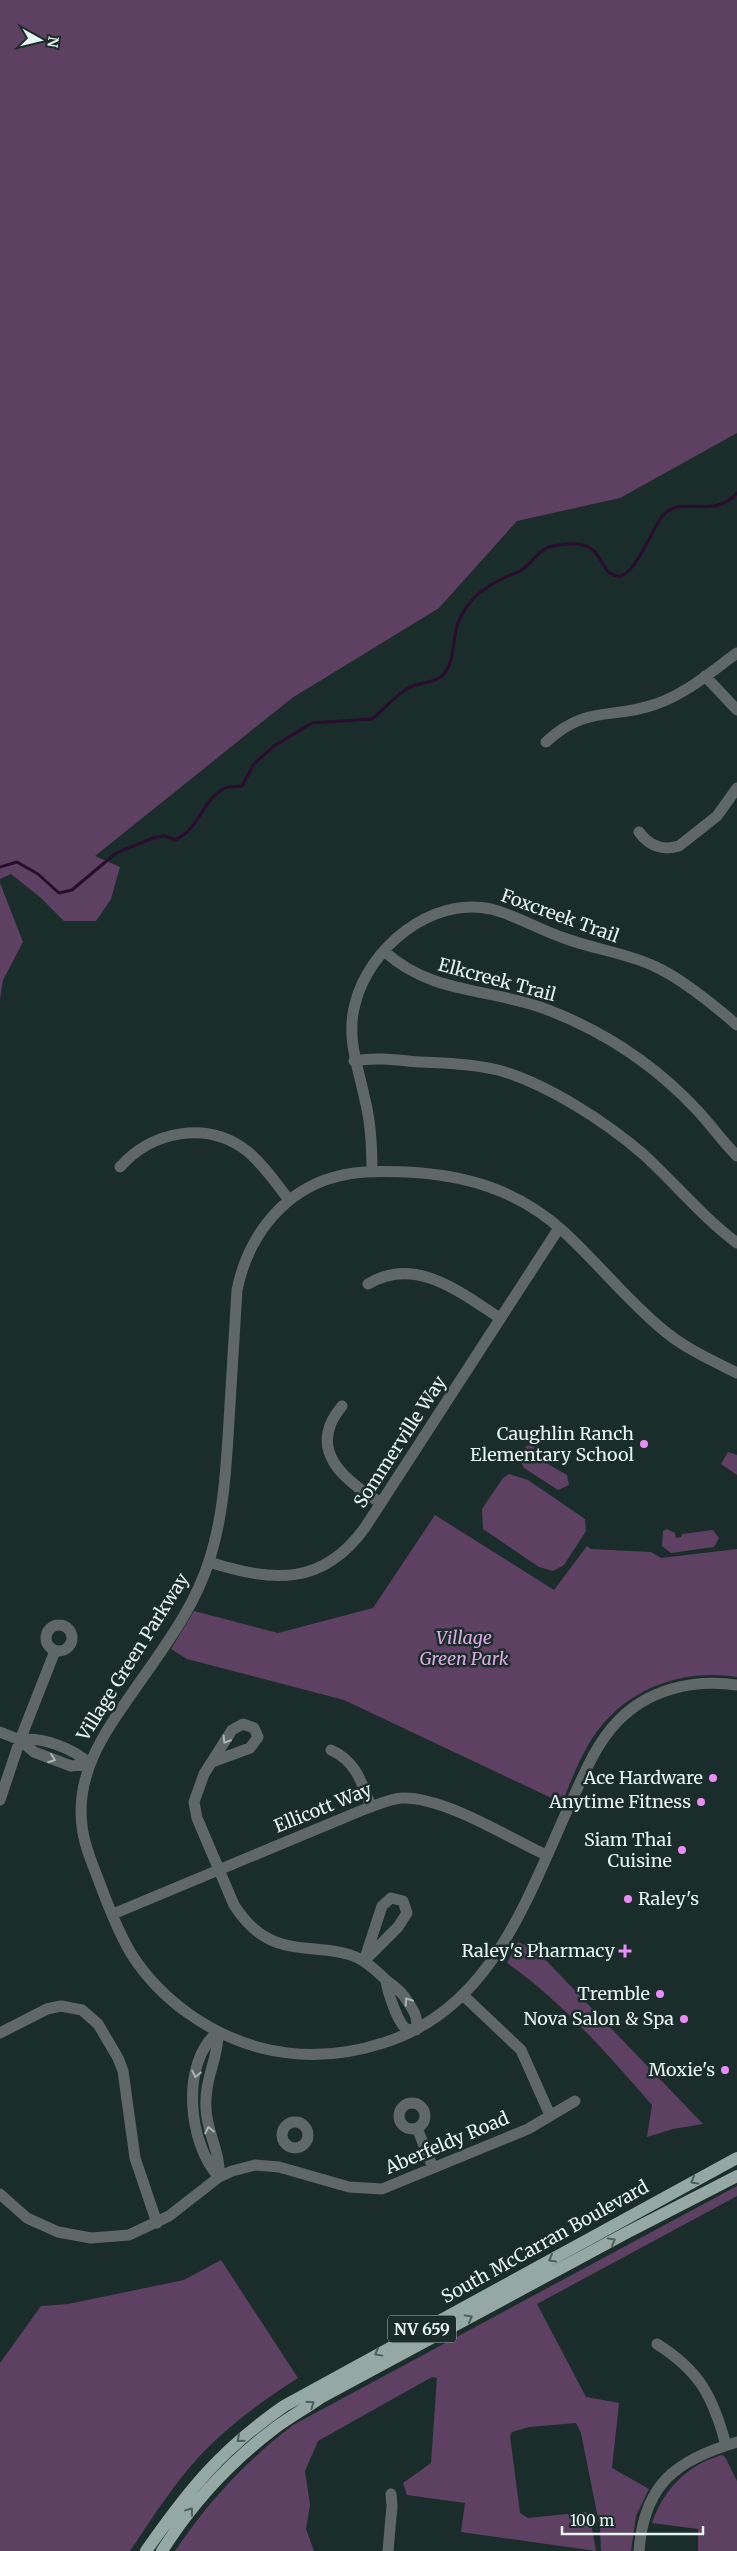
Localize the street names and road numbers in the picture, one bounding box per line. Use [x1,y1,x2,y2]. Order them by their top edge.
street label: Foxcreek Trail [498,884,623,948]
street label: Elkcreek Trail [436,953,559,1006]
street label: Sommerville Way [348,1371,451,1512]
street label: Village Green Parkway [71,1568,194,1746]
street label: Ellicott Way [271,1777,376,1838]
street label: Aberfeldy Road [381,2106,512,2179]
street label: South McCarran Boulevard [437,2175,653,2308]
road number: NV 659 [388,2316,456,2342]

